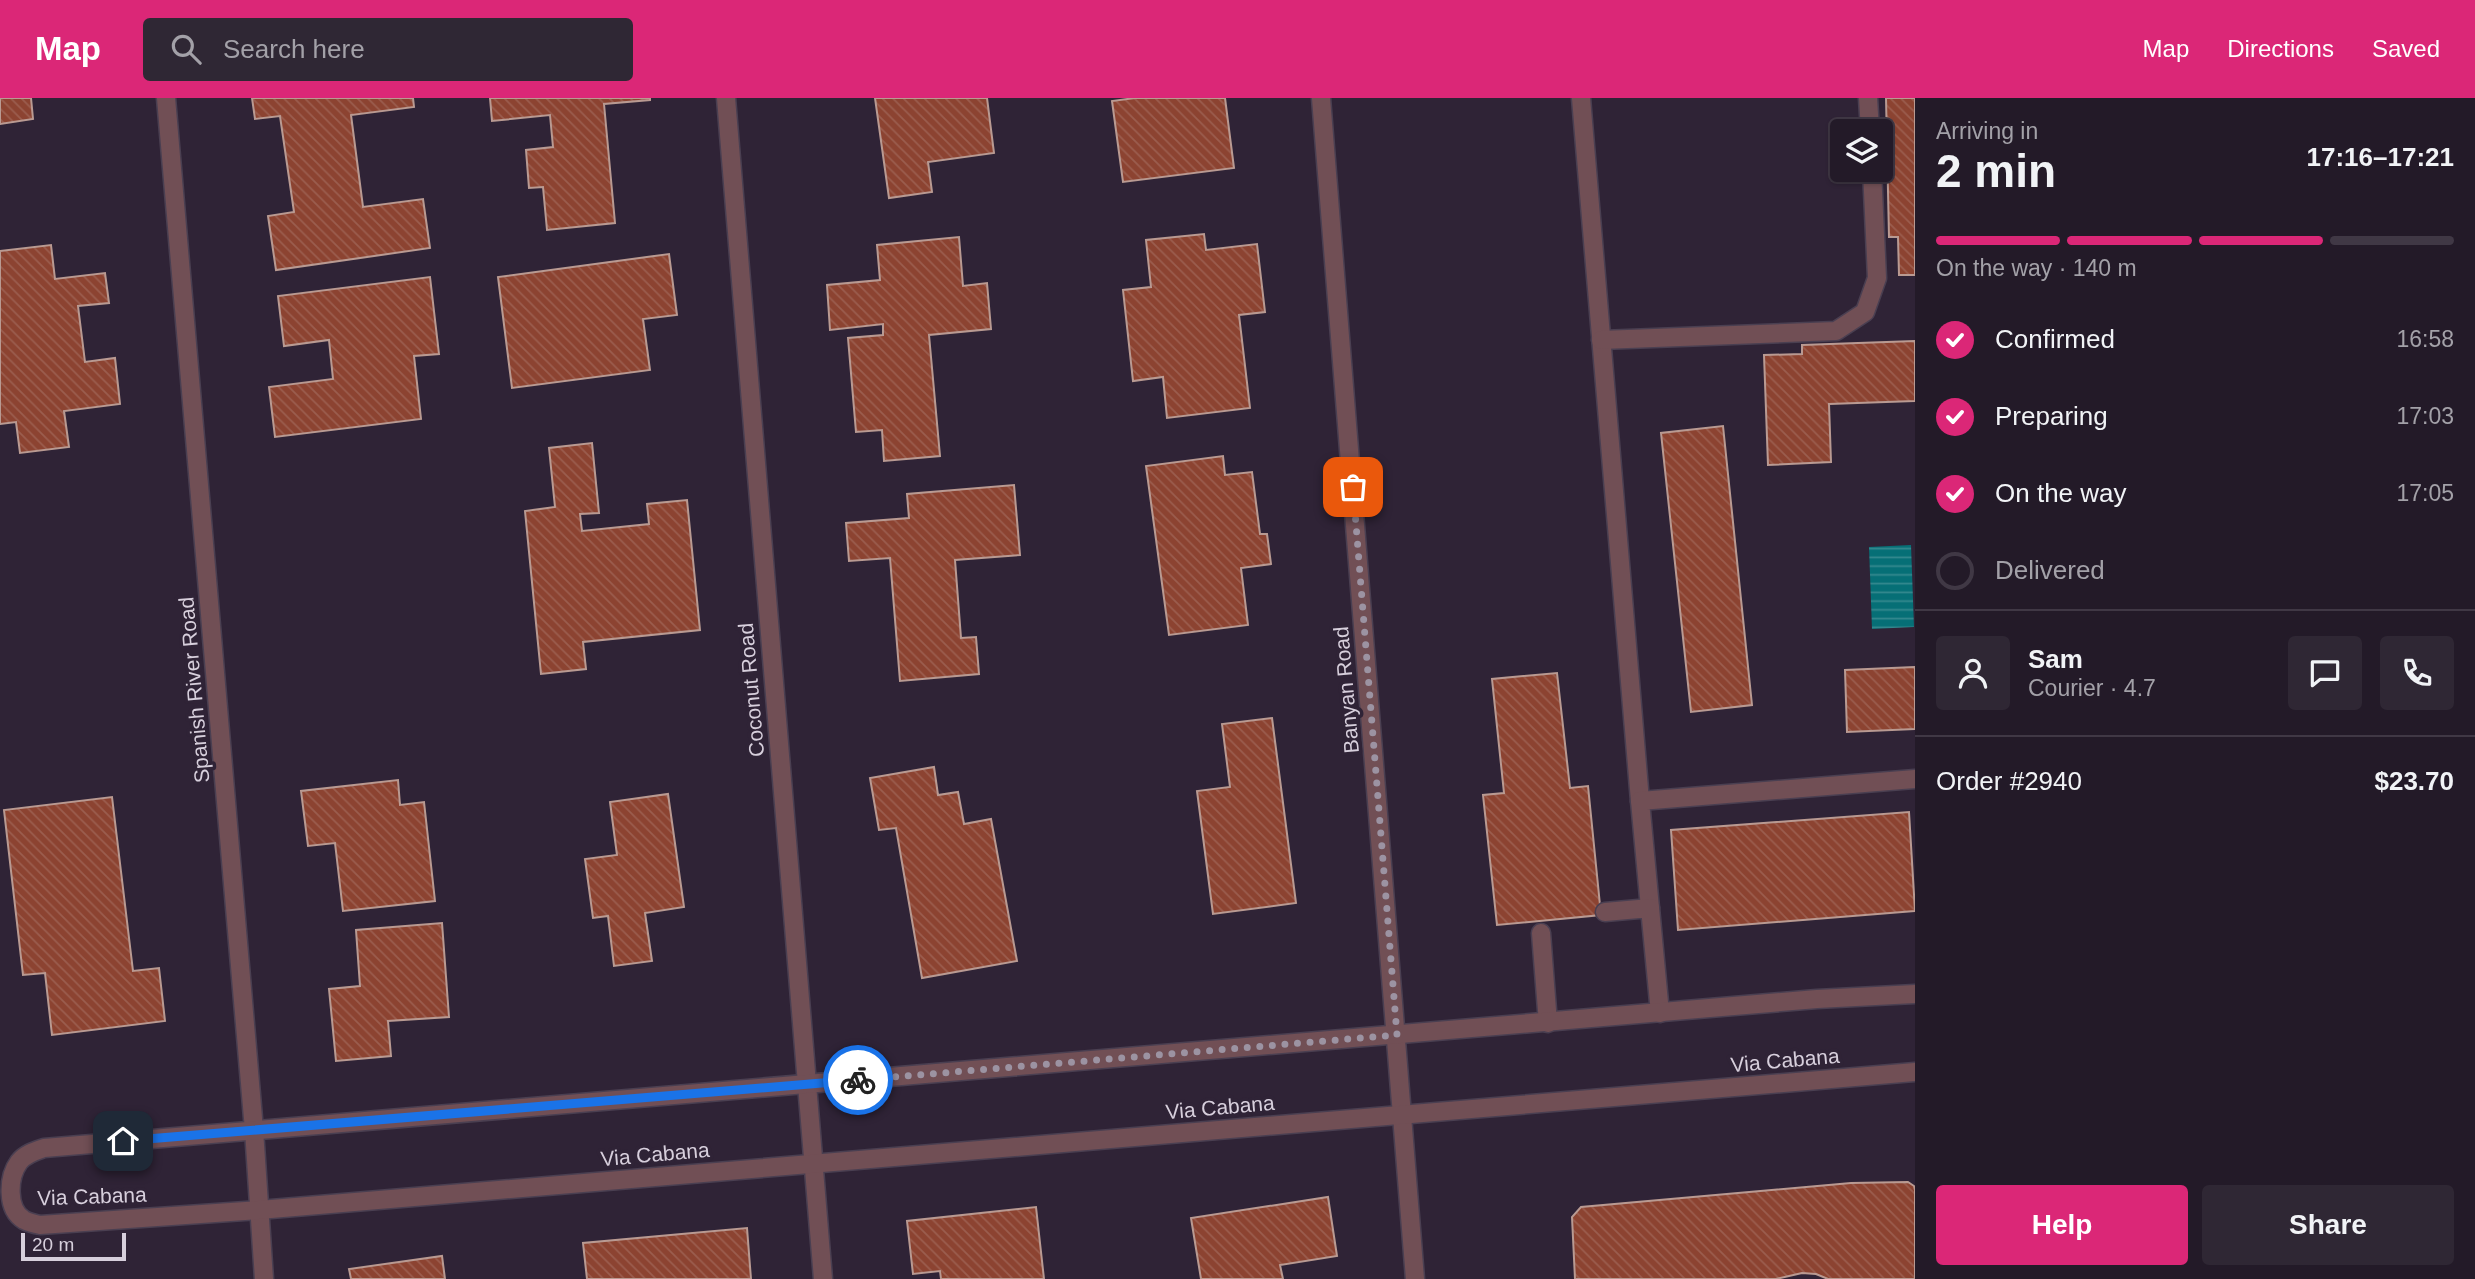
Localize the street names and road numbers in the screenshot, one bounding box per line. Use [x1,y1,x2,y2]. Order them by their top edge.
street label: Spanish River Road [174,596,214,784]
street label: Coconut Road [734,622,768,758]
street label: Banyan Road [1329,626,1363,754]
street label: Via Cabana [1730,1044,1841,1076]
street label: Via Cabana [1165,1091,1276,1123]
street label: Via Cabana [600,1138,711,1170]
street label: Via Cabana [37,1183,147,1209]

